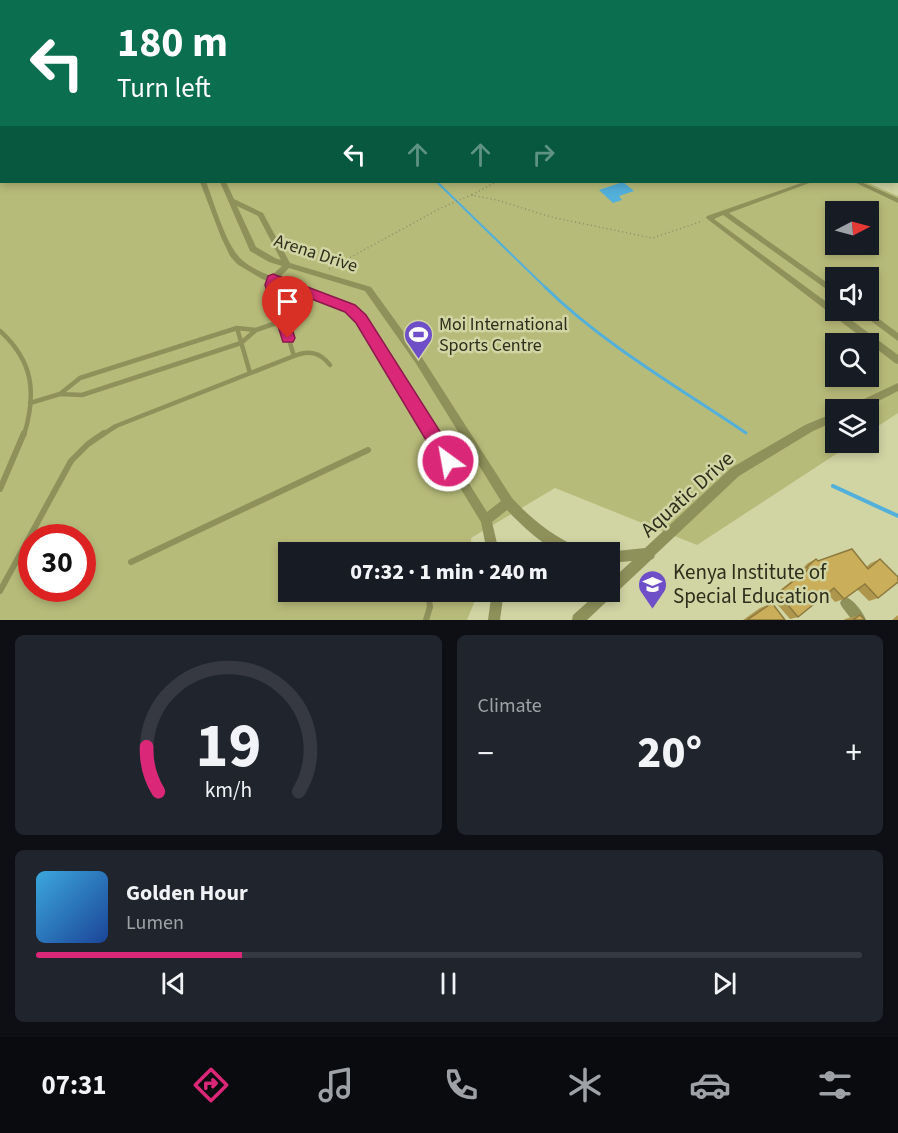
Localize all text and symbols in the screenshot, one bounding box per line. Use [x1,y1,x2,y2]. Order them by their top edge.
text: 180 m [117,13,228,73]
icon: left [18,24,96,102]
text: Turn left [117,69,211,108]
icon: left [338,138,371,171]
icon: ahead [401,138,434,171]
icon: ahead [464,138,497,171]
icon: right [527,138,560,171]
north arrow [825,201,879,255]
map controls [825,201,879,453]
street label: Arena Drive [271,228,361,279]
button: sound [825,267,879,321]
pin [262,276,313,338]
icon: arrive [271,285,304,318]
place label: Moi International Sports Centre [439,312,568,358]
sports icon: Moi International Sports Centre [402,318,434,360]
button: search [825,333,879,387]
button: layers [825,399,879,453]
position arrow [416,429,480,493]
street label: Aquatic Drive [634,444,740,544]
speed limit sign: 30 [18,524,96,602]
text: 07:32 · 1 min · 240 m [350,556,548,588]
place label: Kenya Institute of Special Education [673,557,830,611]
school or university icon: Kenya Institute of Special Education [636,568,668,610]
text: Climate [478,692,542,720]
text: 19 [195,702,261,791]
text: 20° [637,721,702,785]
text: − [478,730,494,777]
text: + [846,730,862,777]
text: km/h [204,775,252,806]
text: Golden Hour [126,877,248,909]
text: Lumen [126,909,184,937]
icon: previous [157,967,190,1000]
icon: pause [432,967,465,1000]
icon: next [708,967,741,1000]
icon: directions [190,1064,232,1106]
icon: music [315,1064,357,1106]
icon: phone [440,1064,482,1106]
icon: climate [564,1064,606,1106]
icon: car [689,1064,731,1106]
icon: filters [814,1064,856,1106]
text: 07:31 [41,1066,107,1105]

